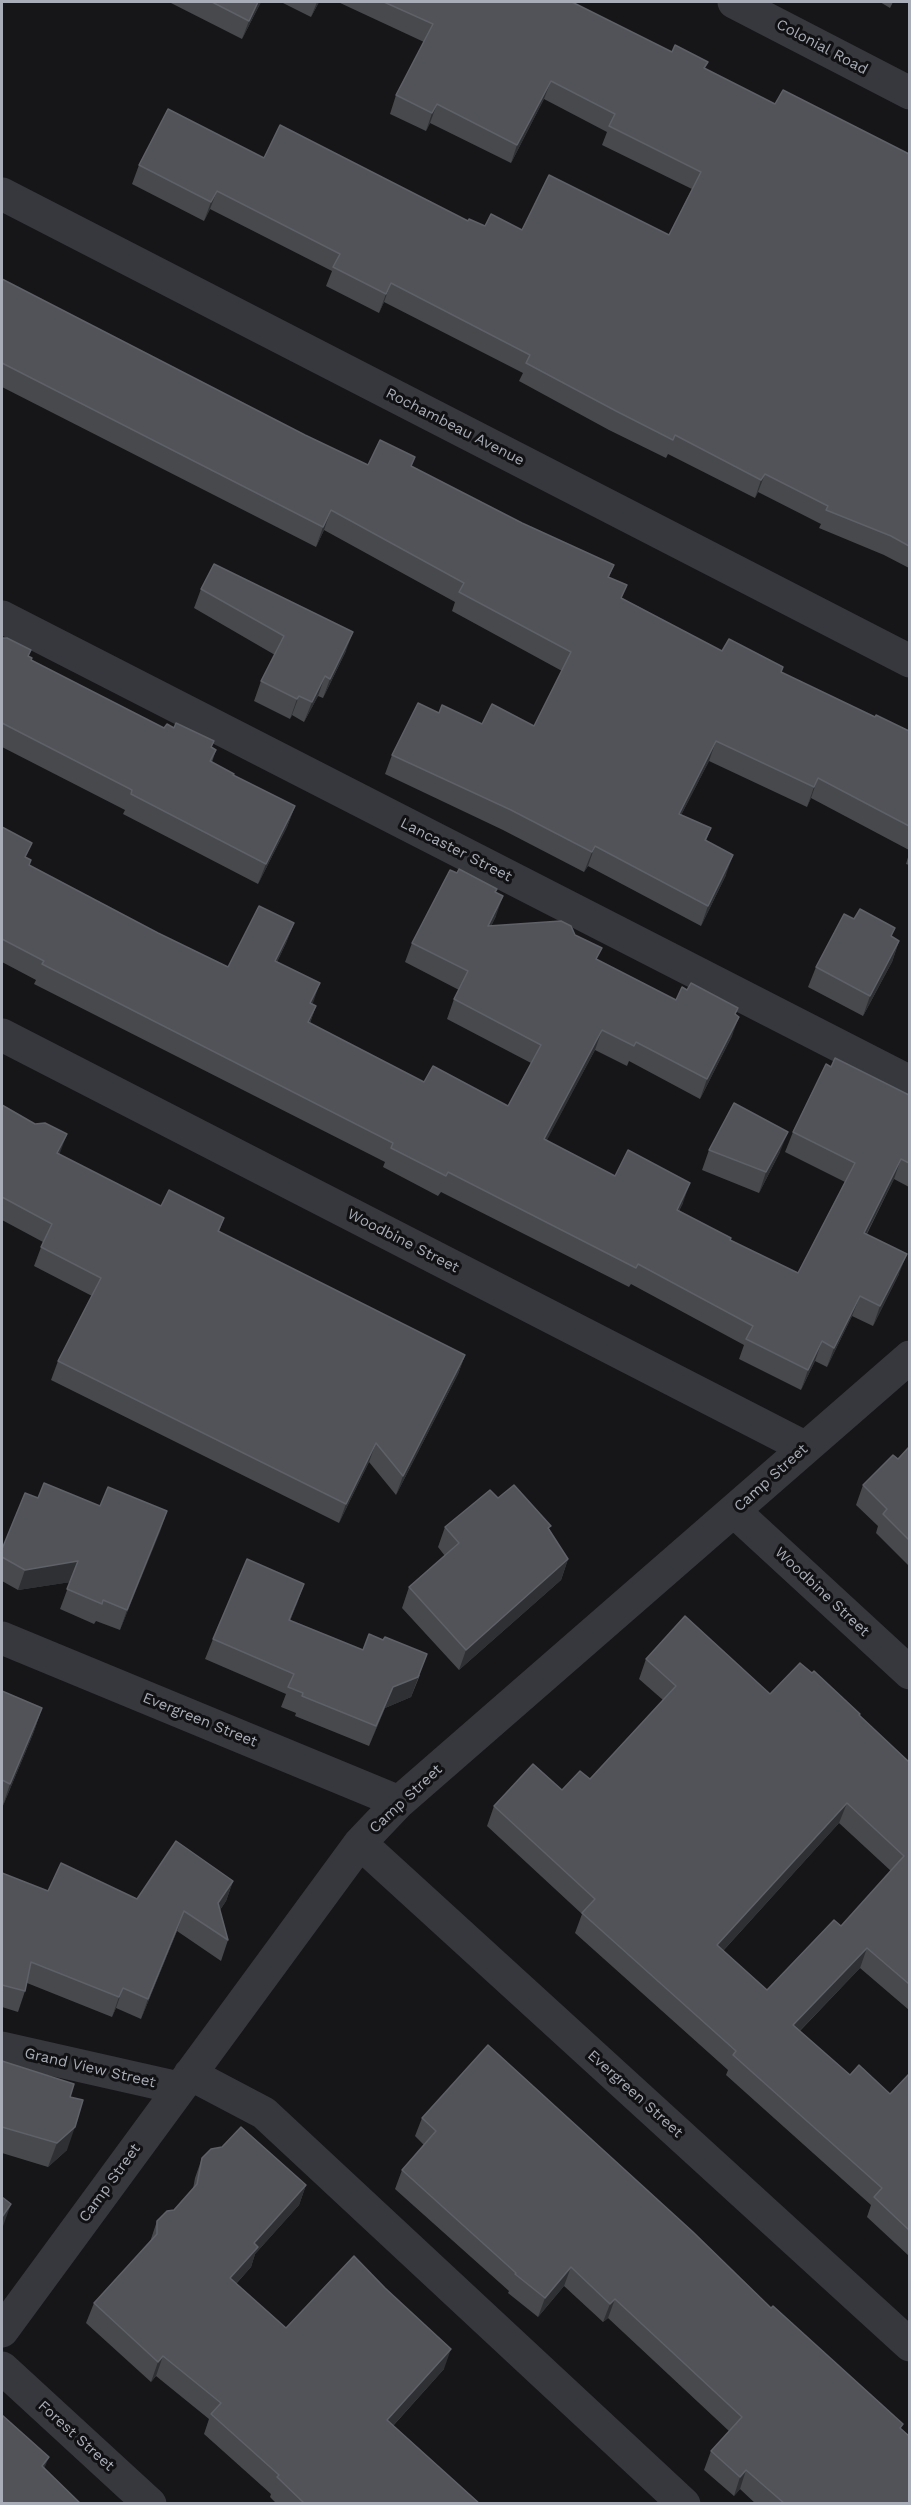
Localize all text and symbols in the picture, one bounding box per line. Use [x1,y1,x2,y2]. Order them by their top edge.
street label: Colonial Road [773,15,871,79]
street label: Rochambeau Avenue [383,384,527,470]
street label: Lancaster Street [397,814,515,886]
street label: Woodbine Street [344,1205,462,1277]
street label: Camp Street [731,1440,811,1516]
street label: Woodbine Street [771,1544,873,1640]
street label: Evergreen Street [140,1689,260,1751]
street label: Camp Street [366,1761,446,1837]
street label: Grand View Street [23,2044,157,2092]
street label: Evergreen Street [584,2046,686,2142]
street label: Camp Street [75,2140,145,2226]
street label: Forest Street [34,2397,118,2475]

